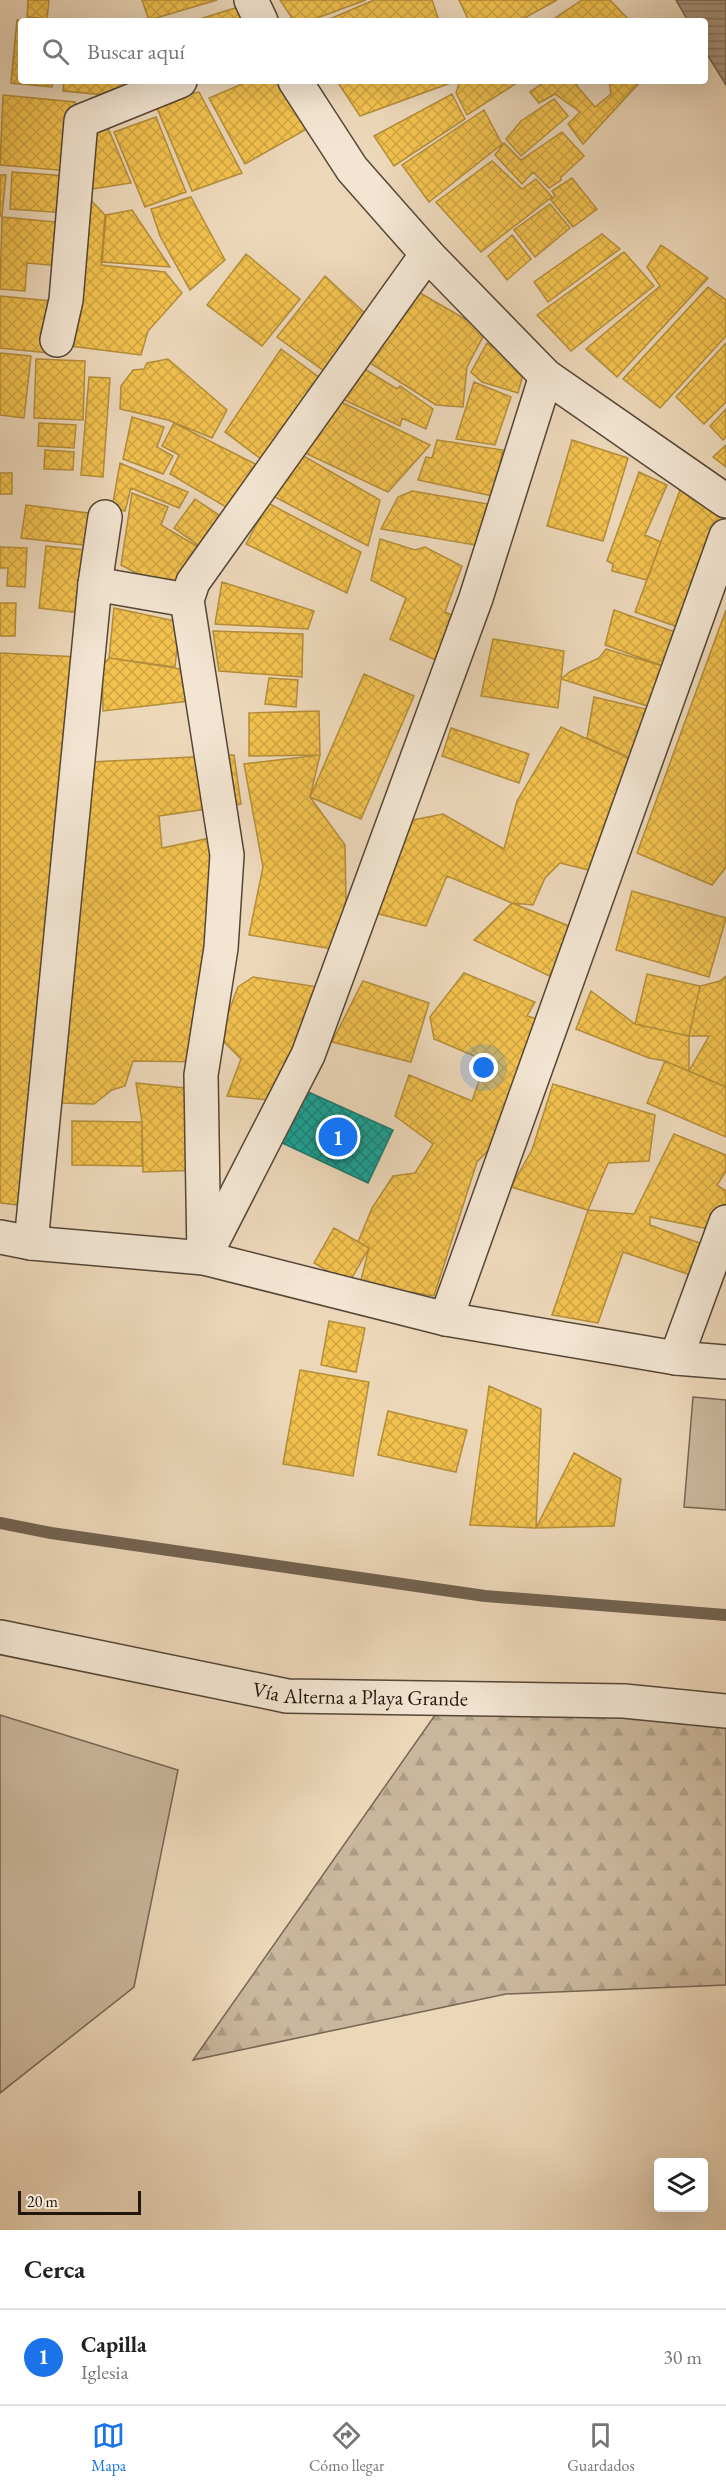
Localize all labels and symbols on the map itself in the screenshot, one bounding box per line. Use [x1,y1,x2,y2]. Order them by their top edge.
your location [469,1053,498,1082]
pin: 1 [318,1114,358,1160]
street label: Vía Alterna a Playa Grande [250,1675,468,1712]
scale bar [18,2188,141,2216]

